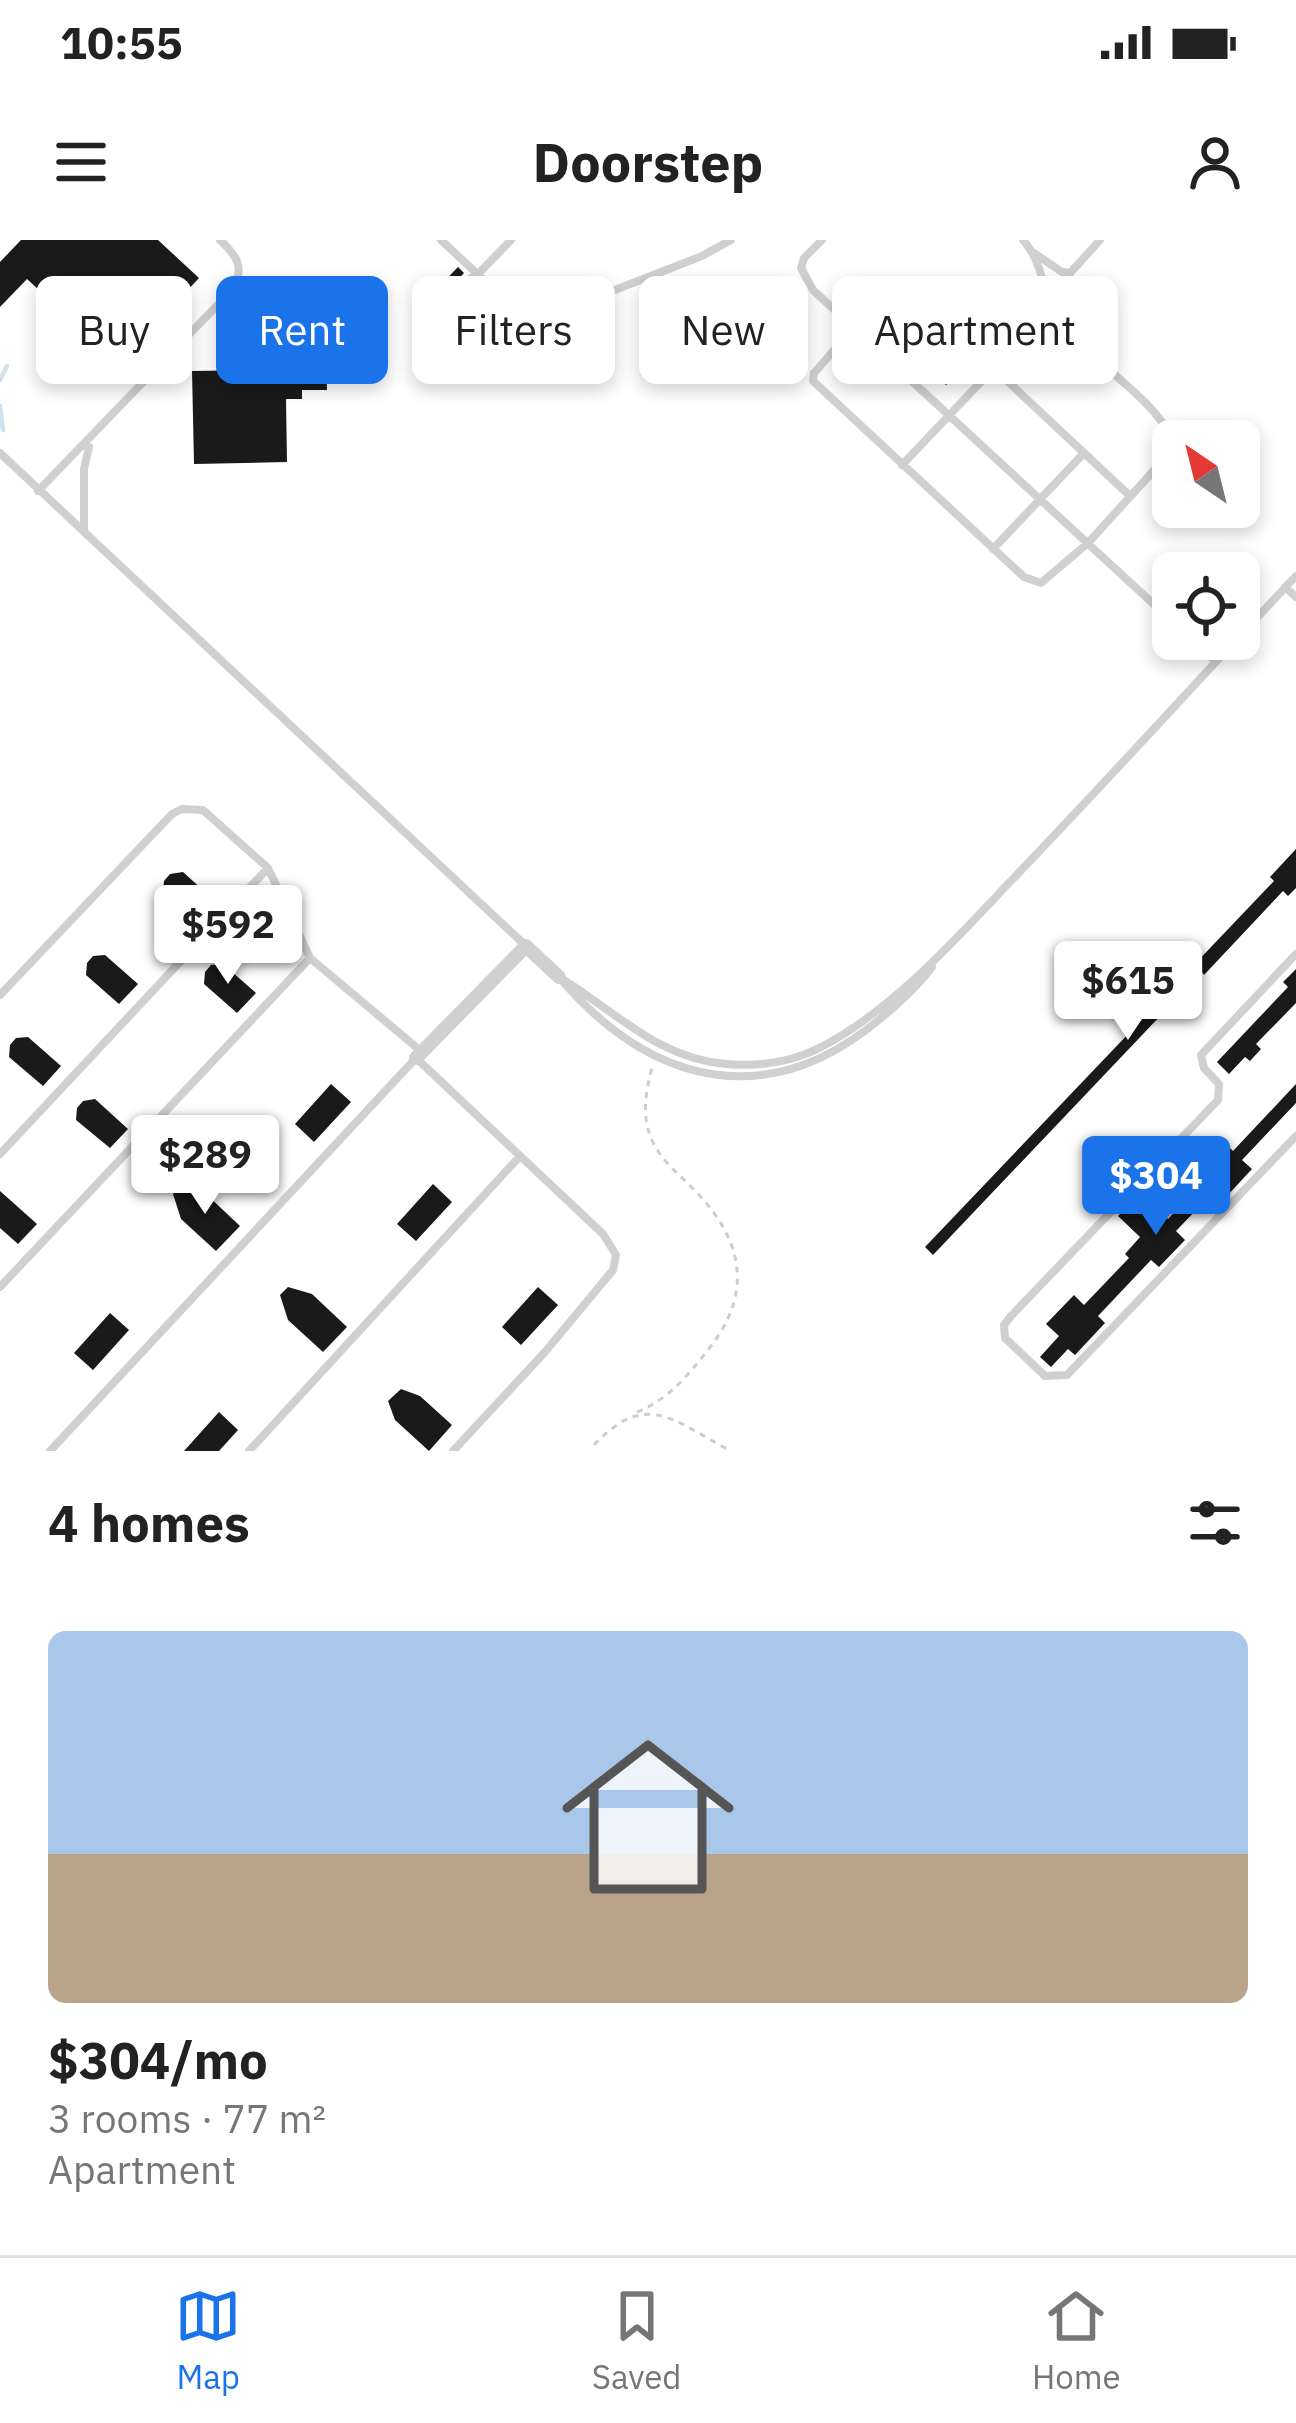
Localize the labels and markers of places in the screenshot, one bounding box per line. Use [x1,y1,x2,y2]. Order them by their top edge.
pin: $592 [157,885,299,987]
pin: $615 [1057,941,1199,1043]
pin: $289 [134,1115,276,1217]
pin: $304 [1085,1136,1227,1238]

